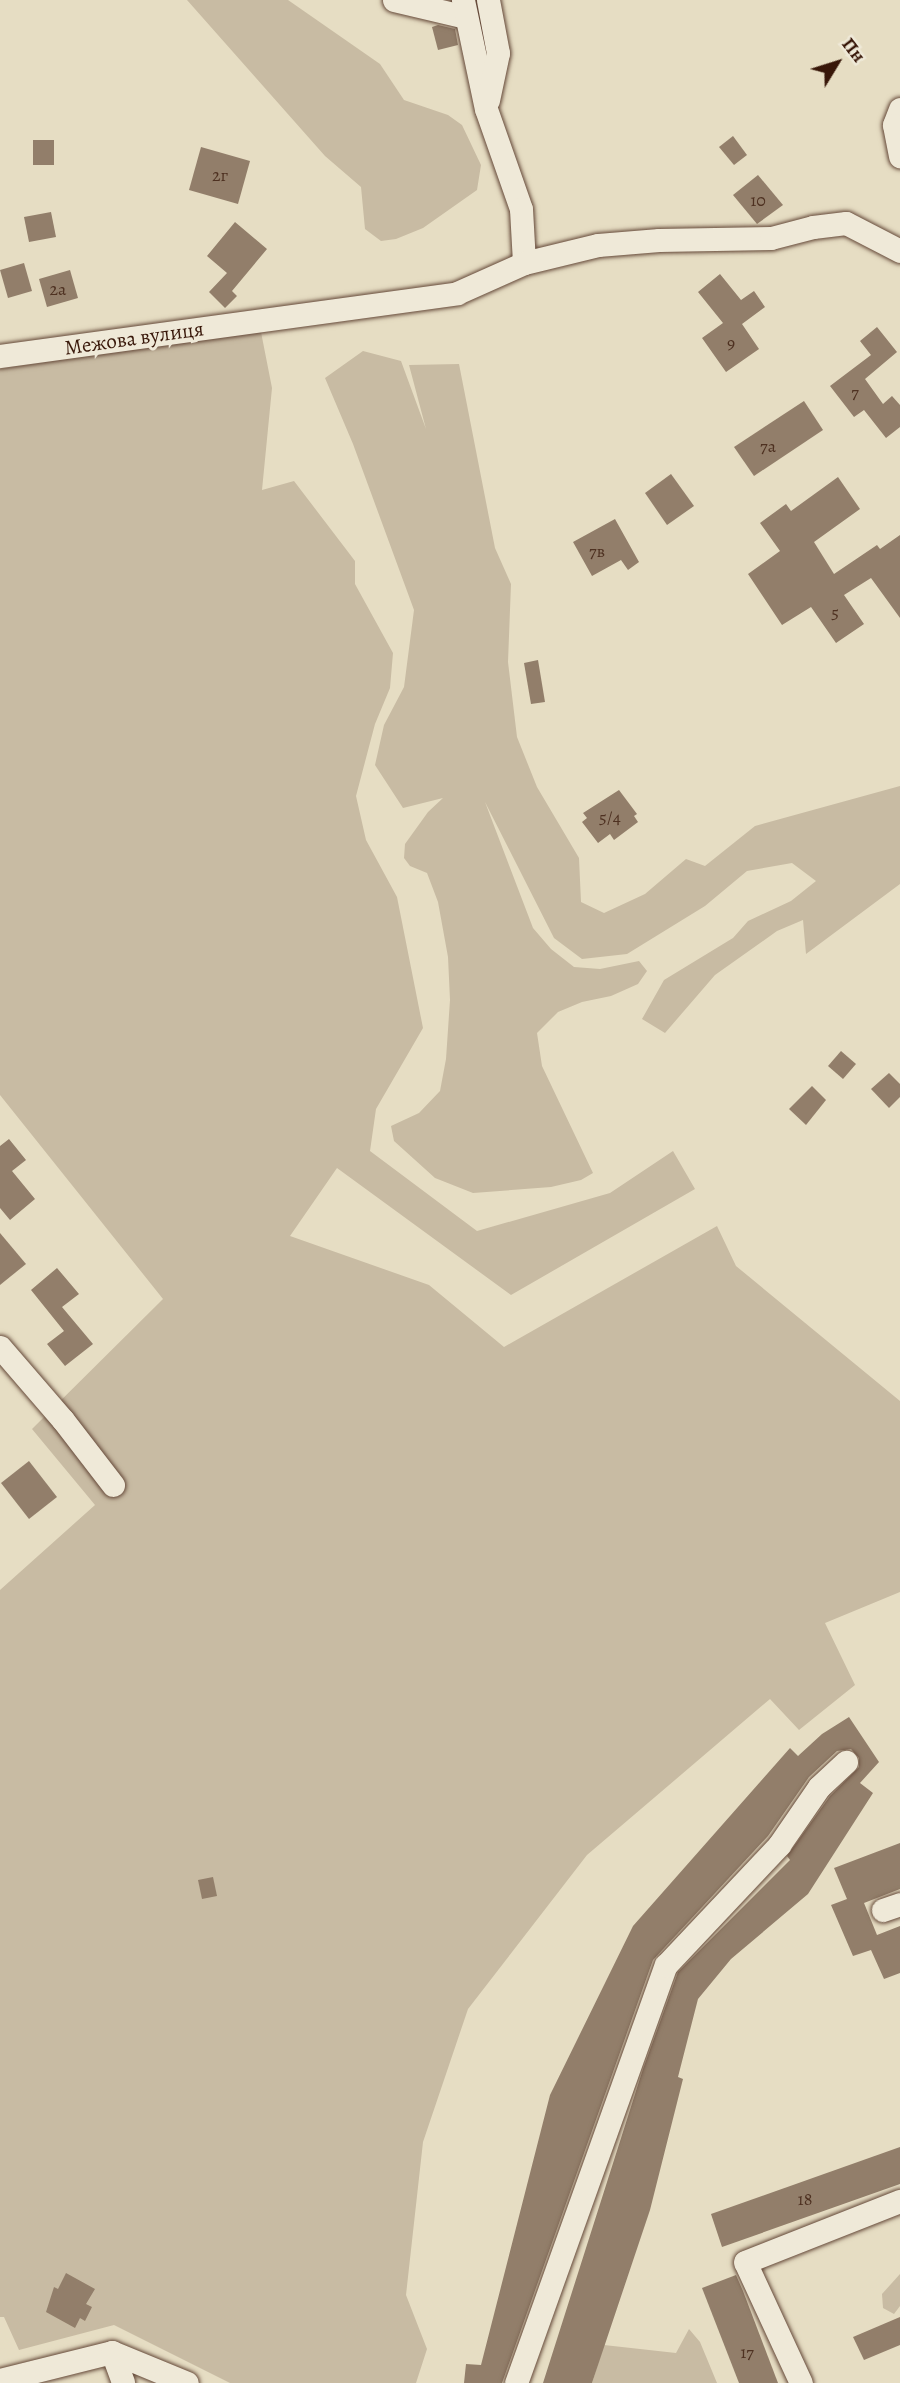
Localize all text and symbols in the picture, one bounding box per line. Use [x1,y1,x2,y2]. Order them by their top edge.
north arrow [802,28,872,98]
text: Пн [836,32,871,68]
house number: 2г [212,164,228,186]
house number: 10 [750,189,766,211]
house number: 2а [50,278,66,300]
street label: Межова вулиця [63,316,205,360]
house number: 9 [727,332,735,354]
house number: 7 [851,381,859,403]
house number: 7а [760,435,776,457]
house number: 7в [589,540,605,562]
house number: 5 [831,601,839,623]
house number: 5/4 [599,806,621,828]
house number: 18 [798,2188,812,2210]
house number: 17 [740,2341,754,2363]

